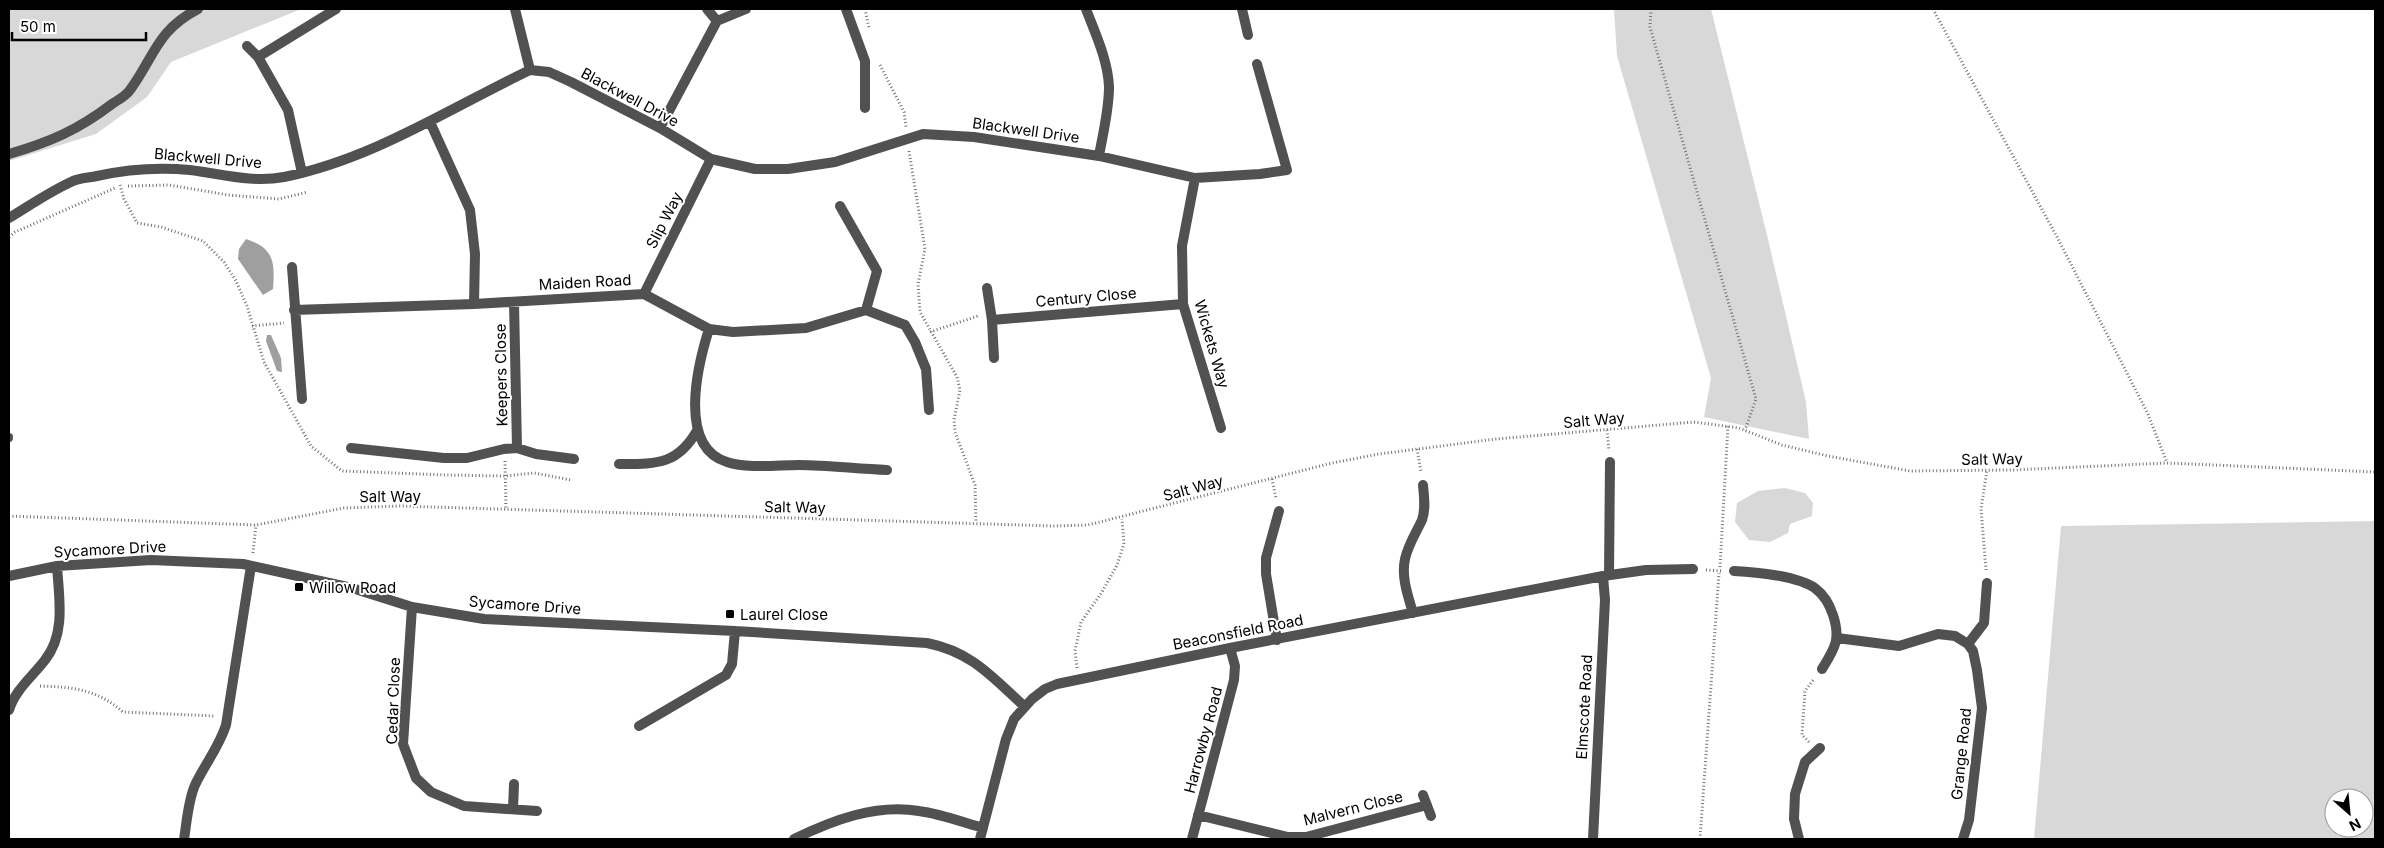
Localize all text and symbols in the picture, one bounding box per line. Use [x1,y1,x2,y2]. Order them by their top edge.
scale bar [12,10,146,42]
text: 50 m [20,17,56,36]
street label: Blackwell Drive [578,63,682,131]
street label: Blackwell Drive [971,113,1081,147]
street label: Blackwell Drive [153,144,263,172]
street label: Slip Way [642,188,687,251]
street label: Maiden Road [538,270,632,294]
street label: Century Close [1035,283,1137,311]
street label: Wickets Way [1190,298,1234,391]
street label: Keepers Close [491,323,511,427]
street label: Salt Way [1562,408,1626,432]
street label: Salt Way [1961,449,2024,469]
street label: Salt Way [1161,471,1226,505]
street label: Salt Way [359,487,421,506]
street label: Salt Way [764,497,827,517]
street label: Sycamore Drive [53,537,167,561]
place label: Willow Road [309,578,396,597]
marker: Willow Road [293,581,305,593]
street label: Sycamore Drive [468,592,582,618]
place label: Laurel Close [740,605,828,624]
marker: Laurel Close [724,608,736,620]
street label: Beaconsfield Road [1171,610,1305,654]
street label: Elmscote Road [1572,654,1596,760]
street label: Cedar Close [382,657,404,745]
street label: Harrowby Road [1180,685,1226,795]
street label: Grange Road [1947,707,1975,801]
street label: Malvern Close [1301,786,1405,830]
north arrow [2324,788,2374,838]
text: N [2347,815,2364,835]

